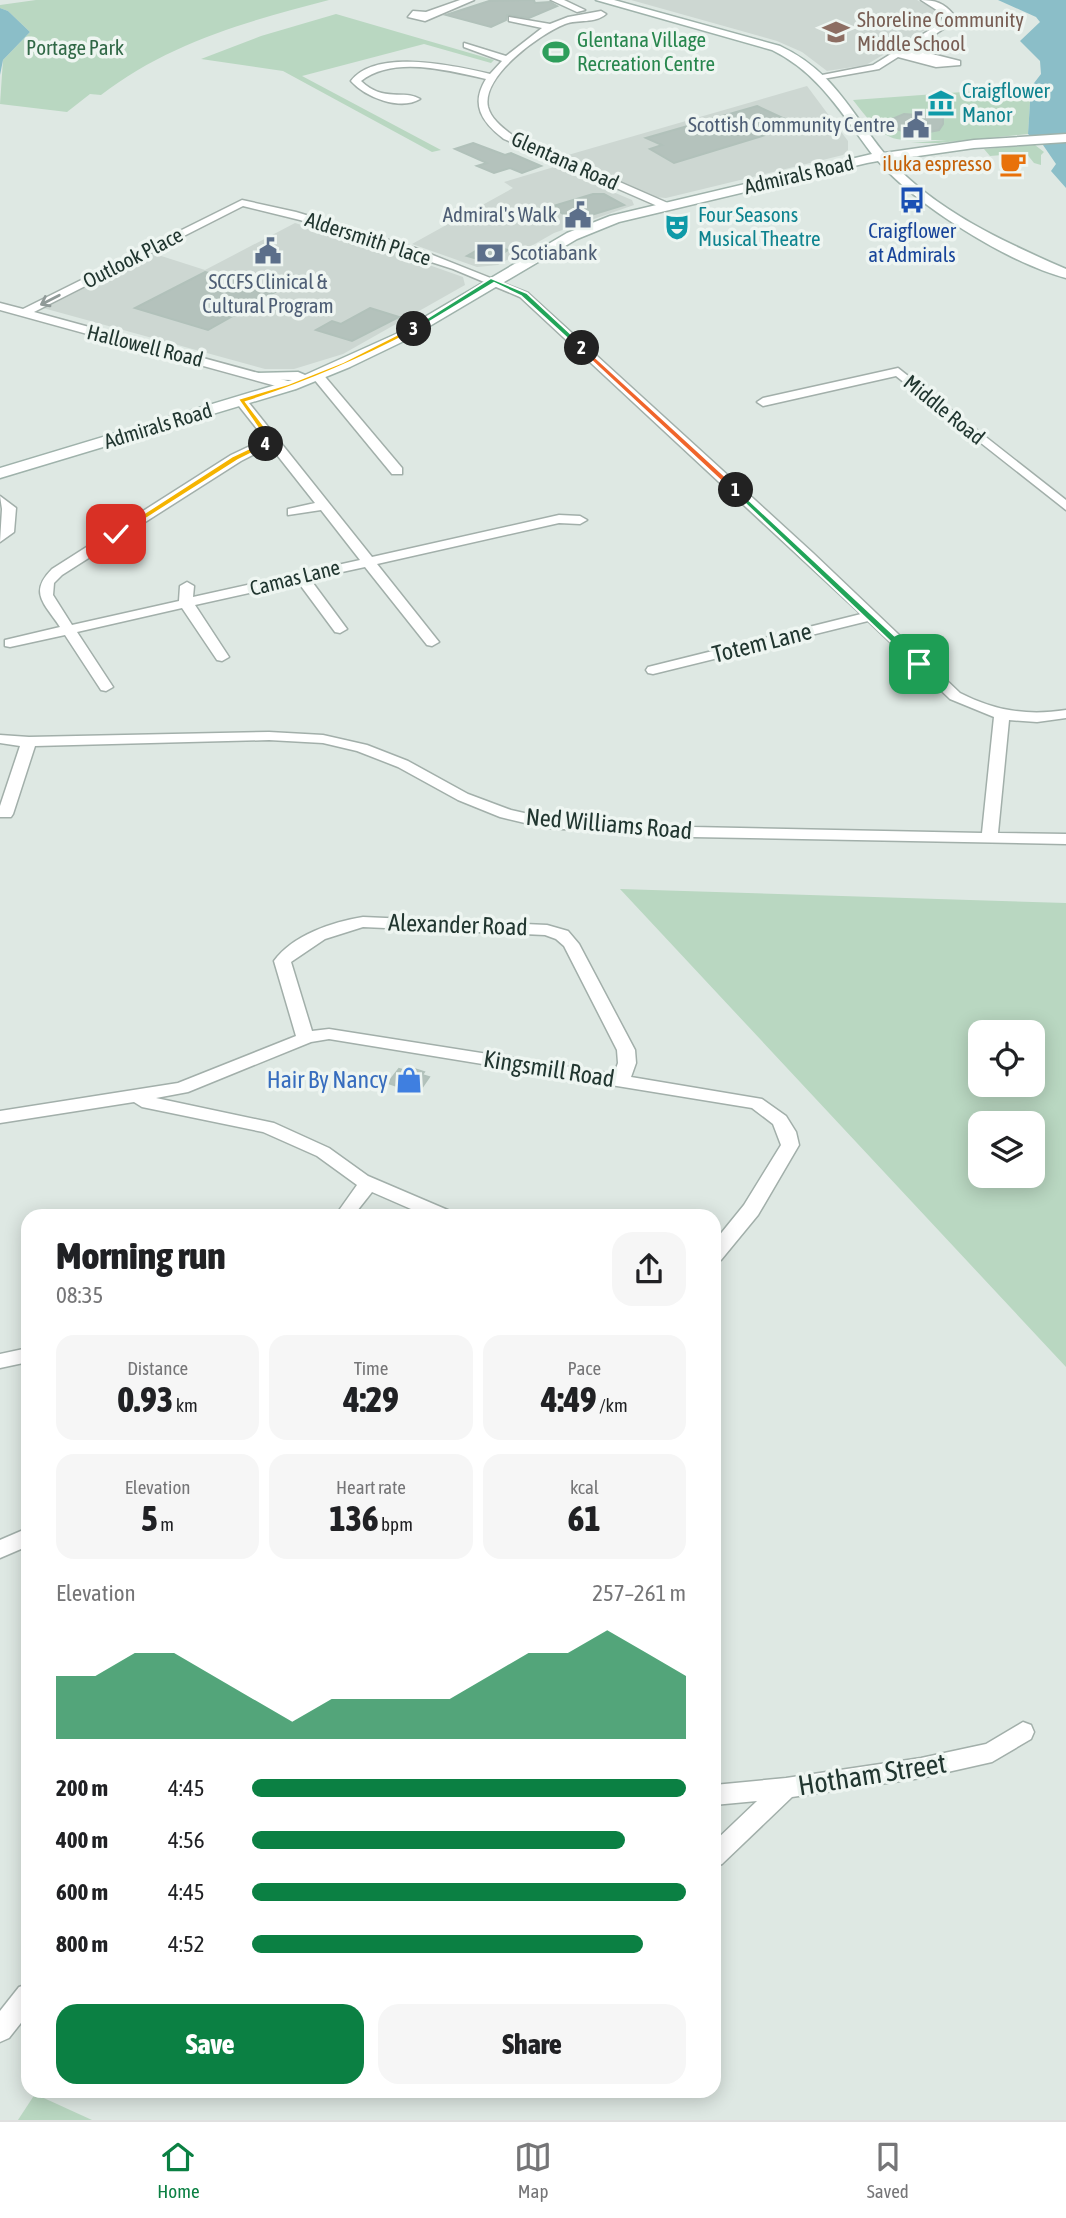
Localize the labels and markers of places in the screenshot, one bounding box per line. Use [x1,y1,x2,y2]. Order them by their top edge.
place label: Shoreline Community Middle School [857,7,1024,55]
school or university icon: Shoreline Community Middle School [821,17,851,47]
place label: Glentana Village Recreation Centre [577,27,715,75]
sports icon: Glentana Village Recreation Centre [541,37,571,67]
place label: Craigflower Manor [962,78,1051,126]
museum icon: Craigflower Manor [926,88,956,118]
public building icon: Scottish Community Centre [901,110,931,140]
place label: Scottish Community Centre [688,112,895,136]
cafe icon: iluka espresso [998,149,1028,179]
place label: iluka espresso [882,151,992,175]
bus stop icon: Craigflower at Admirals [897,185,927,215]
public building icon: Admiral's Walk [563,200,593,230]
place label: Admiral's Walk [443,202,557,226]
place label: Four Seasons Musical Theatre [698,202,821,250]
theatre icon: Four Seasons Musical Theatre [662,212,692,242]
place label: Craigflower at Admirals [868,218,957,266]
public building icon: SCCFS Clinical & Cultural Program [253,236,283,266]
bank icon: Scotiabank [475,238,505,268]
place label: Scotiabank [511,240,597,264]
place label: SCCFS Clinical & Cultural Program [202,269,334,317]
pin: 3 [396,312,432,346]
pin: 2 [564,330,600,366]
pin: 4 [248,426,284,462]
pin: 1 [718,472,754,508]
pin [86,504,146,564]
pin [889,634,949,694]
shop icon: Hair By Nancy [394,1065,424,1095]
place label: Hair By Nancy [267,1066,388,1093]

